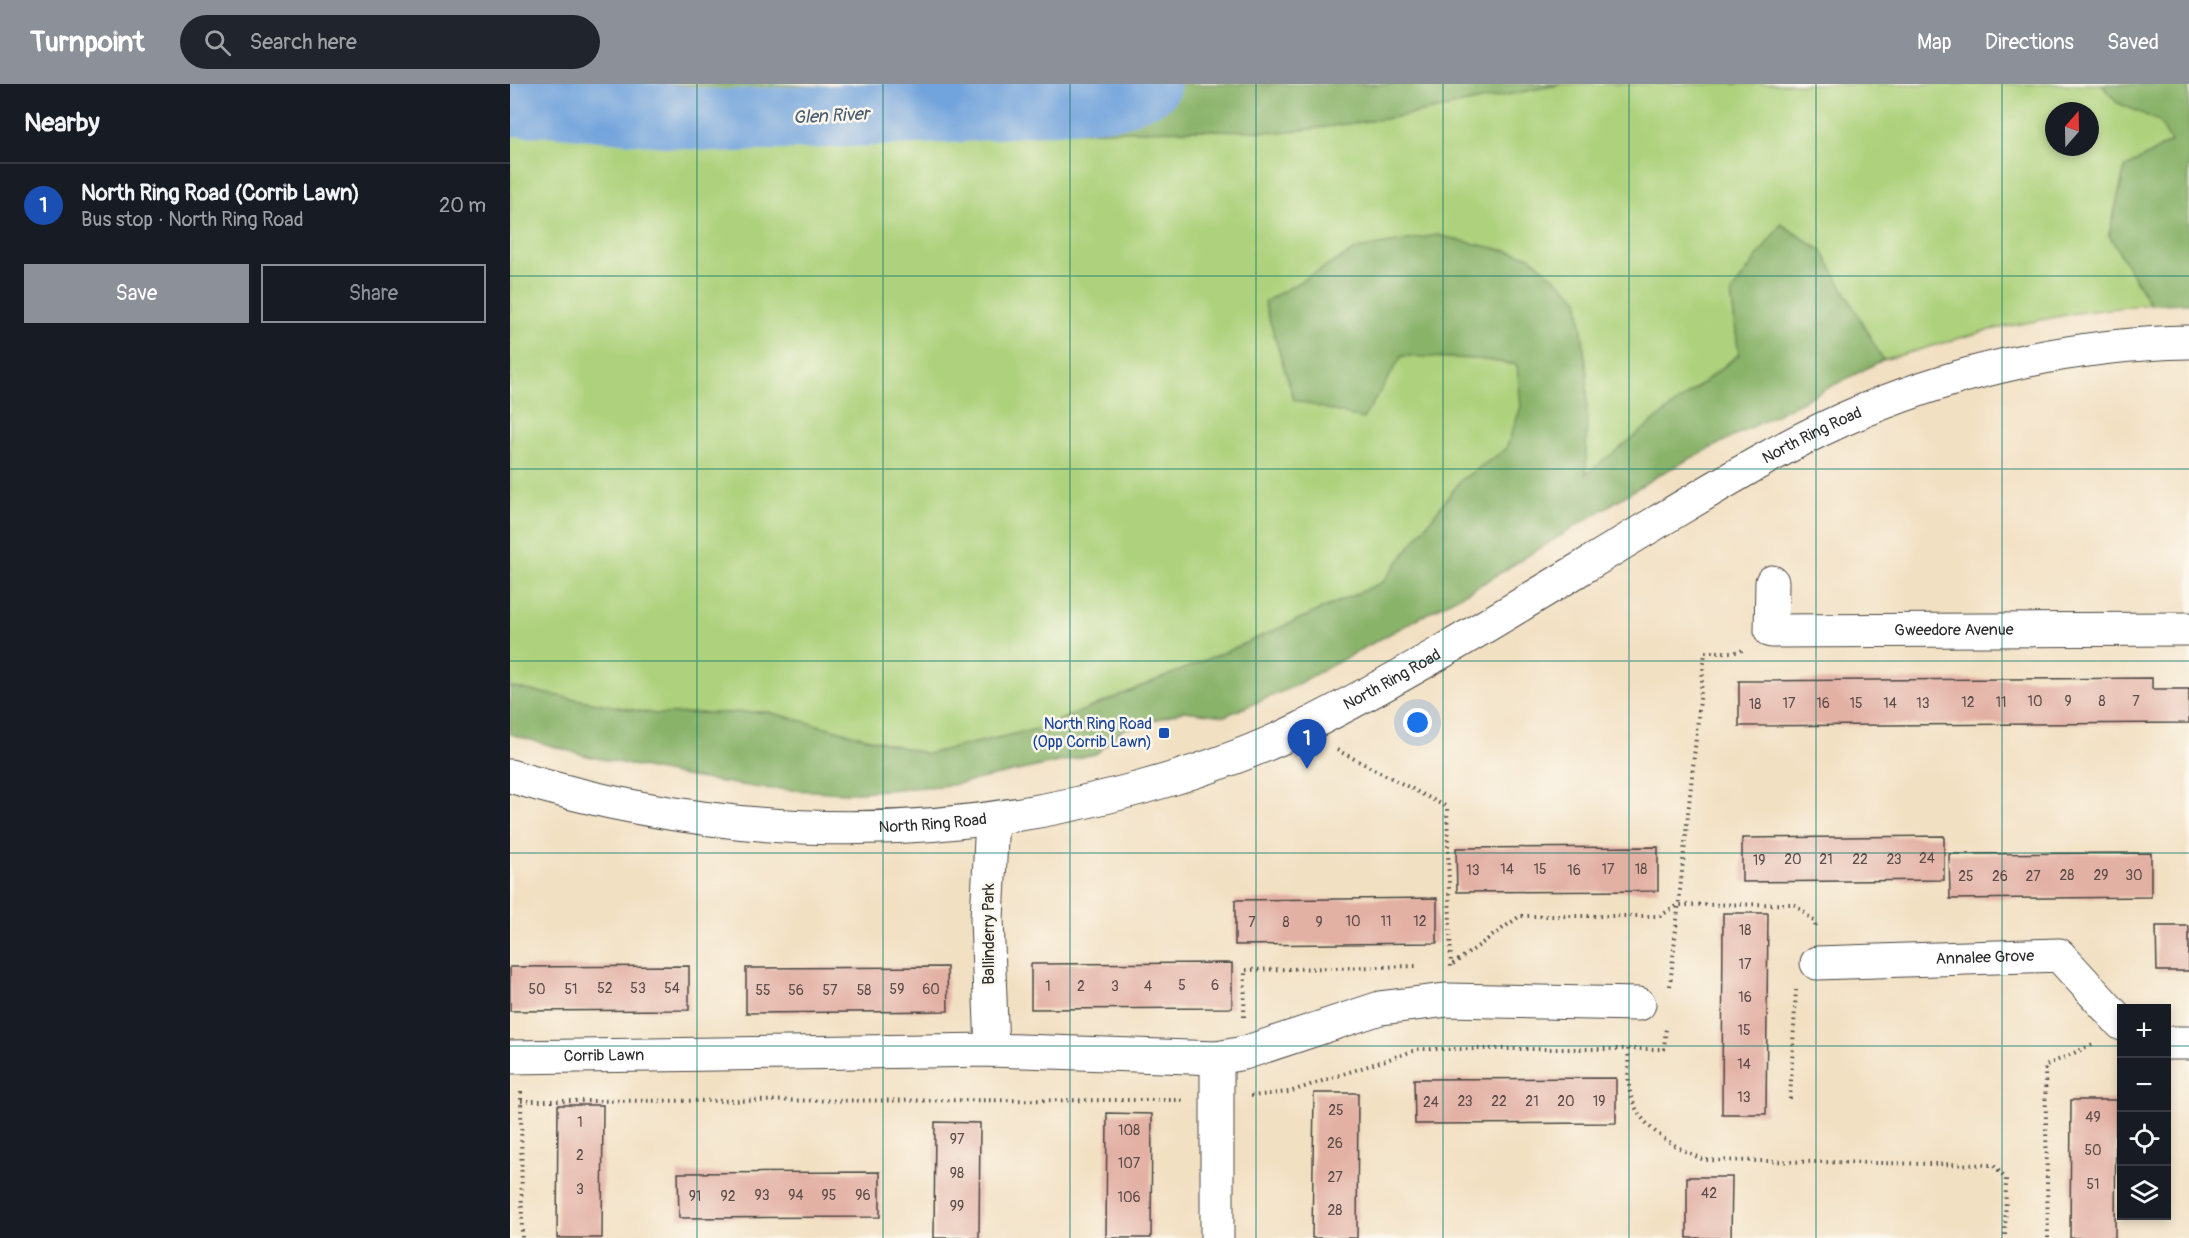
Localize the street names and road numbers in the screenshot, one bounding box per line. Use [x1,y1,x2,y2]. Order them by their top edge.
street label: North Ring Road [1759,403,1865,468]
street label: Gweedore Avenue [1894,620,2014,640]
street label: North Ring Road [1340,645,1444,715]
street label: North Ring Road [878,809,988,837]
street label: Ballinderry Park [979,883,999,985]
street label: Annalee Grove [1935,946,2035,969]
street label: Corrib Lawn [564,1045,644,1066]

